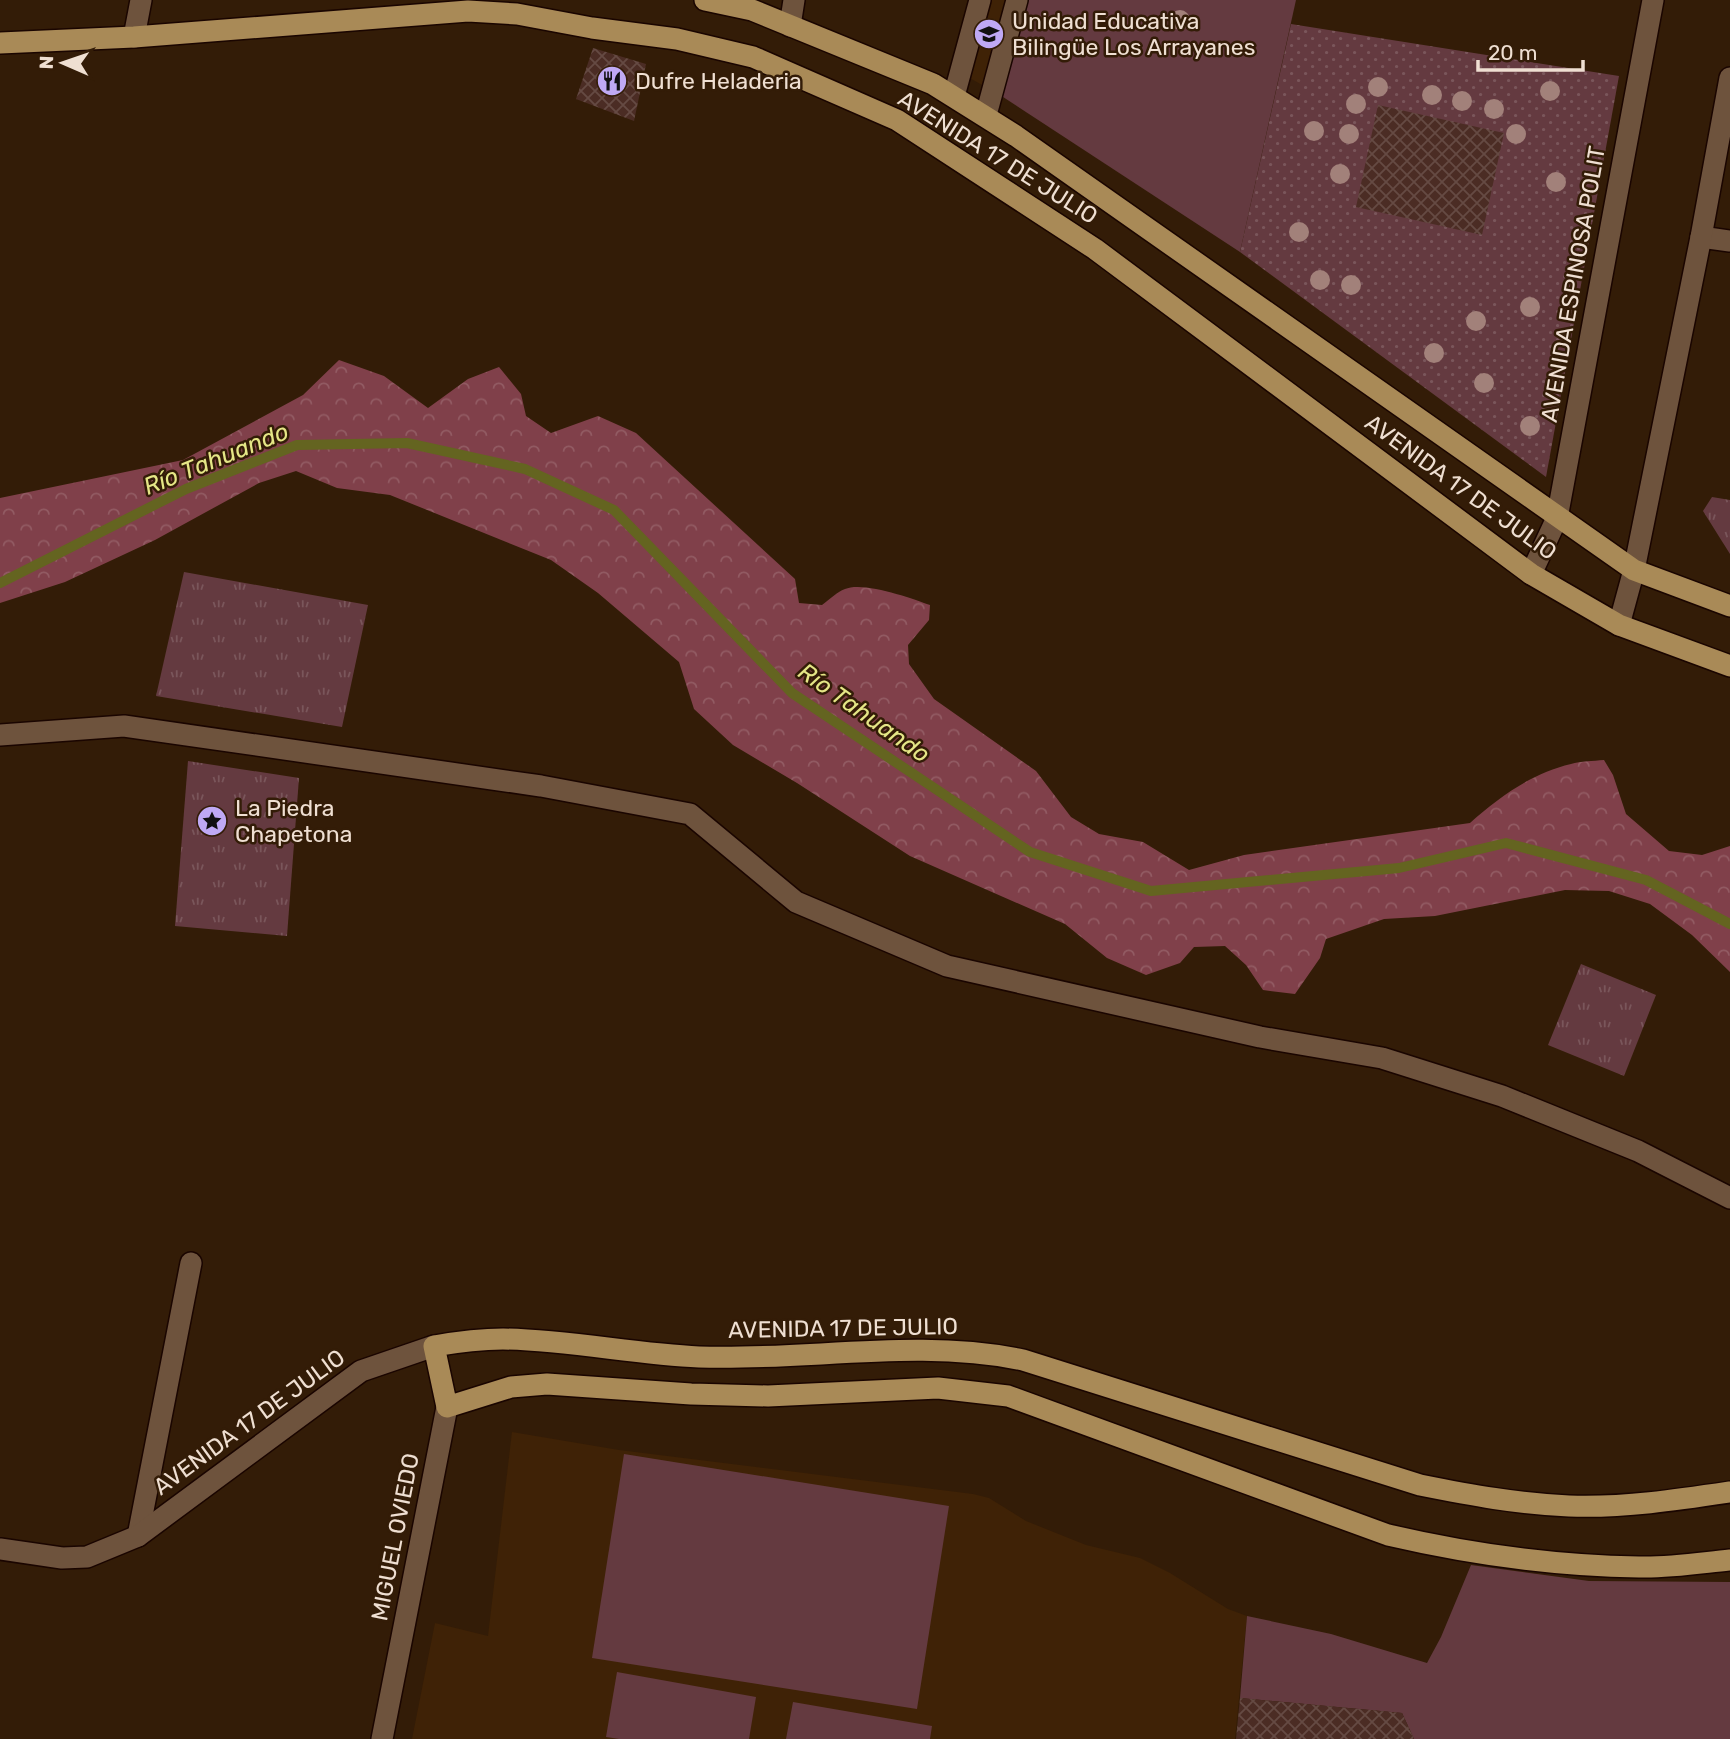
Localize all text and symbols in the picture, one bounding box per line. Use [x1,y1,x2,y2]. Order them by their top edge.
place label: Unidad Educativa Bilingüe Los Arrayanes [1012,7,1255,61]
school or university icon: Unidad Educativa Bilingüe Los Arrayanes [972,17,1006,51]
north arrow [28,28,98,98]
scale bar [1478,28,1583,72]
text: 20 m [1488,40,1537,65]
text: N [35,55,58,70]
restaurant icon: Dufre Heladeria [595,64,629,98]
place label: Dufre Heladeria [635,67,802,95]
street label: AVENIDA 17 DE JULIO [893,84,1103,230]
street label: AVENIDA ESPINOSA POLIT [1535,144,1611,424]
street label: AVENIDA 17 DE JULIO [1360,408,1562,566]
water label: Río Tahuando [139,417,293,501]
water label: Río Tahuando [793,657,935,769]
place label: La Piedra Chapetona [235,794,352,848]
place icon: La Piedra Chapetona [195,804,229,838]
street label: AVENIDA 17 DE JULIO [728,1312,958,1344]
street label: AVENIDA 17 DE JULIO [148,1343,350,1501]
street label: MIGUEL OVIEDO [365,1451,425,1623]

